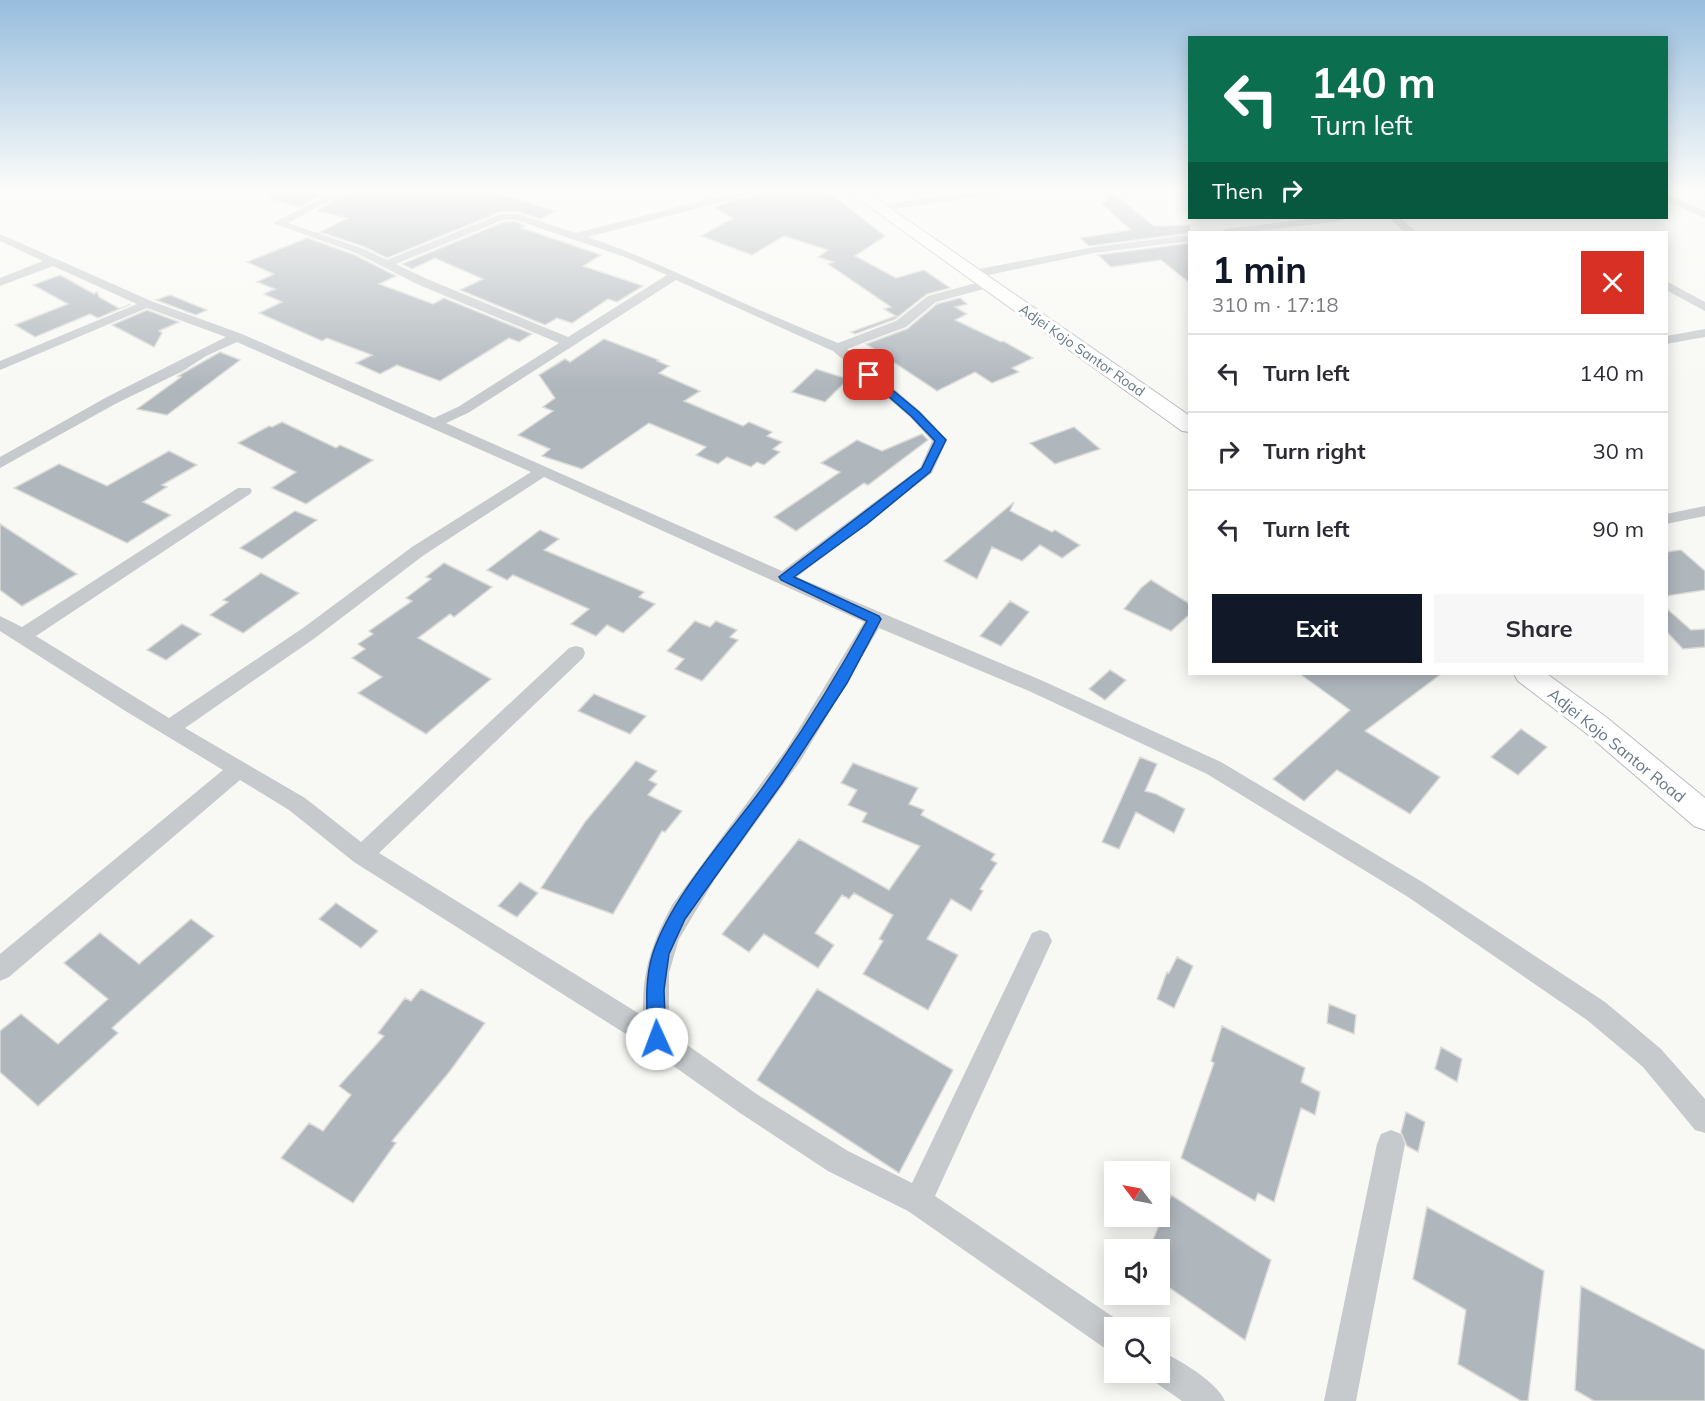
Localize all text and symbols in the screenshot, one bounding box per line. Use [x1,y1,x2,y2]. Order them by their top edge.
text: 140 m [1311,56,1436,109]
icon: left [1212,60,1290,138]
text: Turn left [1311,108,1413,142]
icon: right [1275,174,1308,207]
text: Then [1212,177,1263,205]
text: 1 min [1212,247,1307,292]
button: close [1581,251,1644,314]
text: 310 m · 17:18 [1212,292,1338,317]
street label: Adjei Kojo Santor Road [1016,300,1148,400]
pin [843,349,894,400]
icon: left [1212,357,1245,390]
icon: arrive [852,358,885,391]
text: Turn left [1263,359,1350,387]
text: 140 m [1579,359,1644,387]
icon: right [1212,435,1245,468]
text: Turn right [1263,437,1366,465]
text: 30 m [1593,437,1644,465]
icon: left [1212,513,1245,546]
text: Turn left [1263,515,1350,543]
text: 90 m [1593,515,1644,543]
button: Exit [1212,594,1422,663]
button: Share [1434,594,1644,663]
street label: Adjei Kojo Santor Road [1544,683,1690,807]
position arrow [625,1007,689,1071]
north arrow [1104,1161,1170,1227]
map controls [1104,1161,1170,1383]
button: sound [1104,1239,1170,1305]
button: search [1104,1317,1170,1383]

